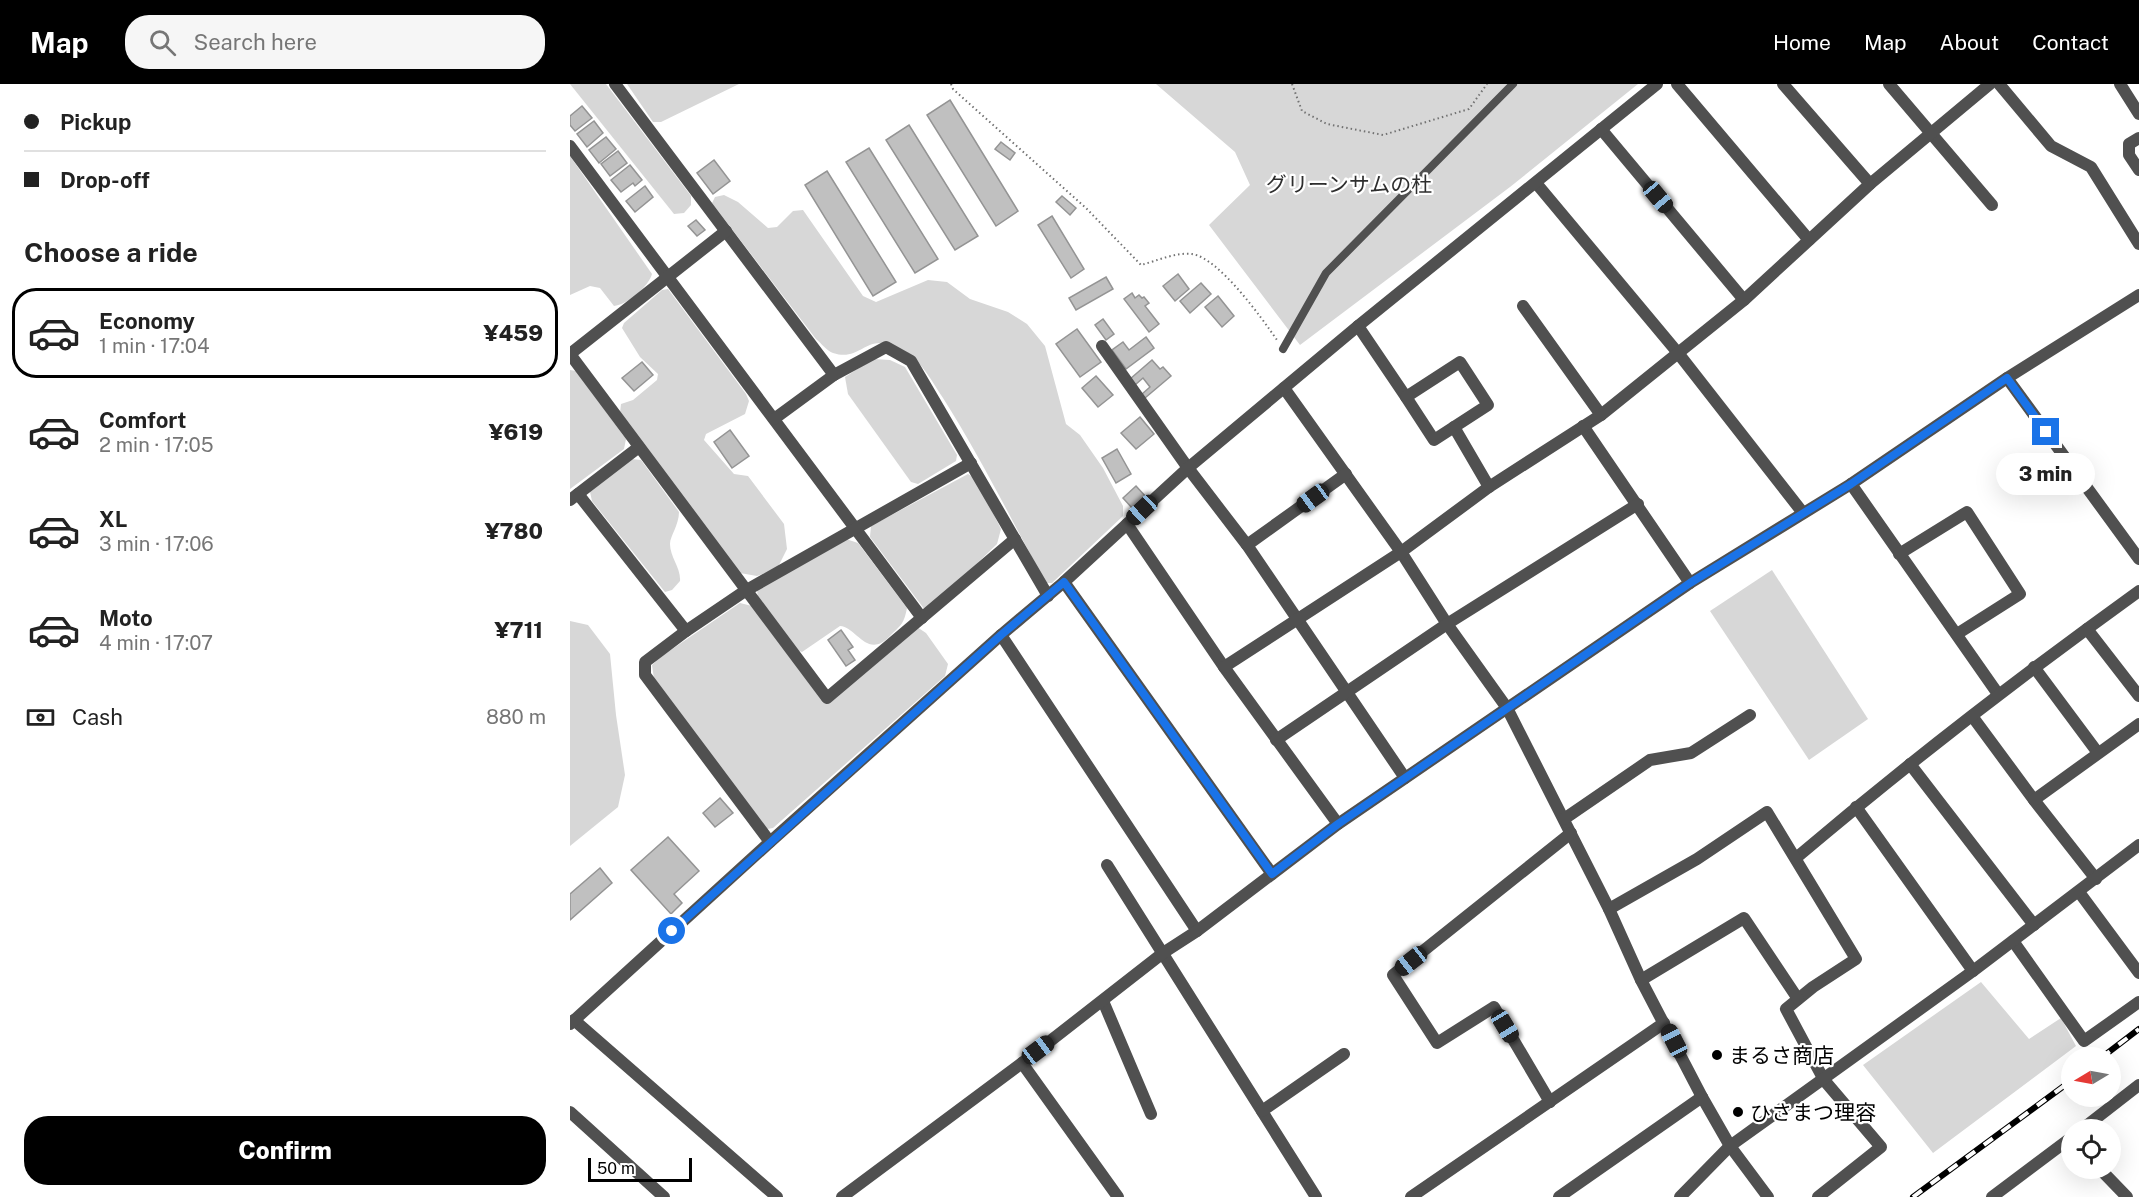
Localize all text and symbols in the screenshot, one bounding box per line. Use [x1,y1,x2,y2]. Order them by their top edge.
search box [125,15,545,69]
text: Map [30,26,89,59]
icon: search [146,26,179,59]
text: Search here [194,29,317,55]
text: Home [1773,30,1831,55]
text: Map [1864,30,1907,55]
text: About [1940,30,1999,55]
text: Contact [2032,30,2109,55]
text: Pickup [60,109,131,135]
text: Drop-off [60,167,150,193]
park label: グリーンサムの杜 [1266,172,1432,197]
car [1640,177,1676,217]
text: Choose a ride [24,236,198,268]
icon: car [27,306,81,360]
text: Economy [99,308,195,334]
text: ¥459 [484,320,543,346]
text: 1 min · 17:04 [99,334,210,358]
icon: car [27,405,81,459]
text: Comfort [99,407,186,433]
route end [2032,418,2059,445]
text: ¥619 [489,419,543,445]
text: 2 min · 17:05 [99,433,214,457]
callout: 3 min [1996,453,2096,495]
text: 3 min [2019,462,2072,486]
car [1293,480,1333,516]
car [1123,491,1161,529]
icon: car [27,504,81,558]
text: XL [99,506,127,532]
text: ¥780 [485,518,543,544]
text: 3 min · 17:06 [99,532,214,556]
icon: car [27,603,81,657]
text: Moto [99,605,153,631]
text: ¥711 [495,617,543,643]
text: 4 min · 17:07 [99,631,213,655]
icon: cash [24,701,57,734]
text: Cash [72,704,123,730]
text: 880 m [486,705,546,729]
route start [658,917,685,944]
car [1391,943,1431,979]
car [1488,1006,1522,1046]
car [1658,1021,1690,1061]
car [1018,1032,1058,1068]
place label: まるさ商店 [1729,1043,1834,1068]
north arrow [2061,1047,2121,1107]
map controls [2061,1047,2121,1179]
marker: まるさ商店 [1710,1048,1724,1062]
place label: ひさまつ理容 [1750,1100,1876,1125]
marker: ひさまつ理容 [1731,1105,1745,1119]
button: Confirm [24,1116,546,1185]
button: locate [2061,1119,2121,1179]
scale bar [588,1155,692,1182]
text: 50 m [597,1159,635,1178]

